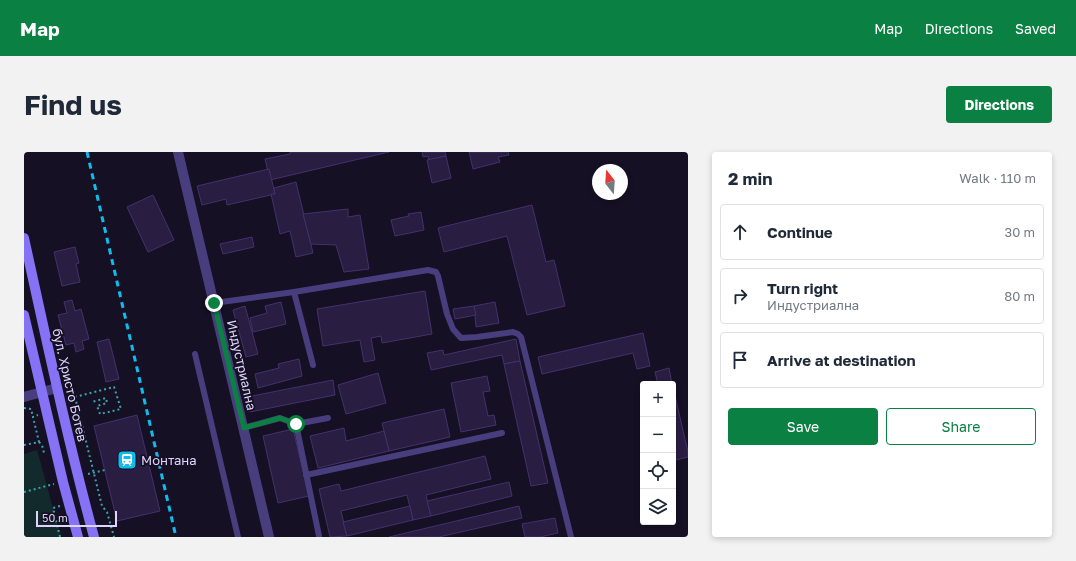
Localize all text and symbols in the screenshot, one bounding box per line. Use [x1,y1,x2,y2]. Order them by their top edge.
text: Map [20,17,60,40]
text: Map [874,20,903,37]
text: Directions [925,20,993,37]
text: Saved [1015,20,1056,37]
button: Directions [946,86,1052,123]
text: Find us [24,88,122,121]
north arrow [592,164,628,200]
text: 2 min [728,168,772,189]
text: Walk · 110 m [959,170,1036,186]
icon: ahead [729,221,751,243]
text: Continue [767,223,833,241]
text: 30 m [1005,224,1035,240]
text: Turn right [767,279,838,297]
icon: right [729,285,751,307]
text: 80 m [1004,288,1035,304]
route end [205,294,223,312]
text: Индустриална [767,297,859,313]
street label: Индустриална [224,318,260,412]
street label: бул. Христо Ботев [49,327,91,443]
icon: arrive [729,349,751,371]
text: Arrive at destination [767,351,916,369]
map controls [640,381,676,525]
button: + [640,381,676,417]
button: Save [728,408,878,445]
button: Share [886,408,1036,445]
route start [287,415,305,433]
button: − [640,417,676,453]
station icon: Монтана [116,449,138,471]
place label: Монтана [141,452,197,468]
button: locate [640,453,676,489]
button: layers [640,489,676,525]
scale bar [36,509,117,528]
text: 50 m [42,511,68,524]

